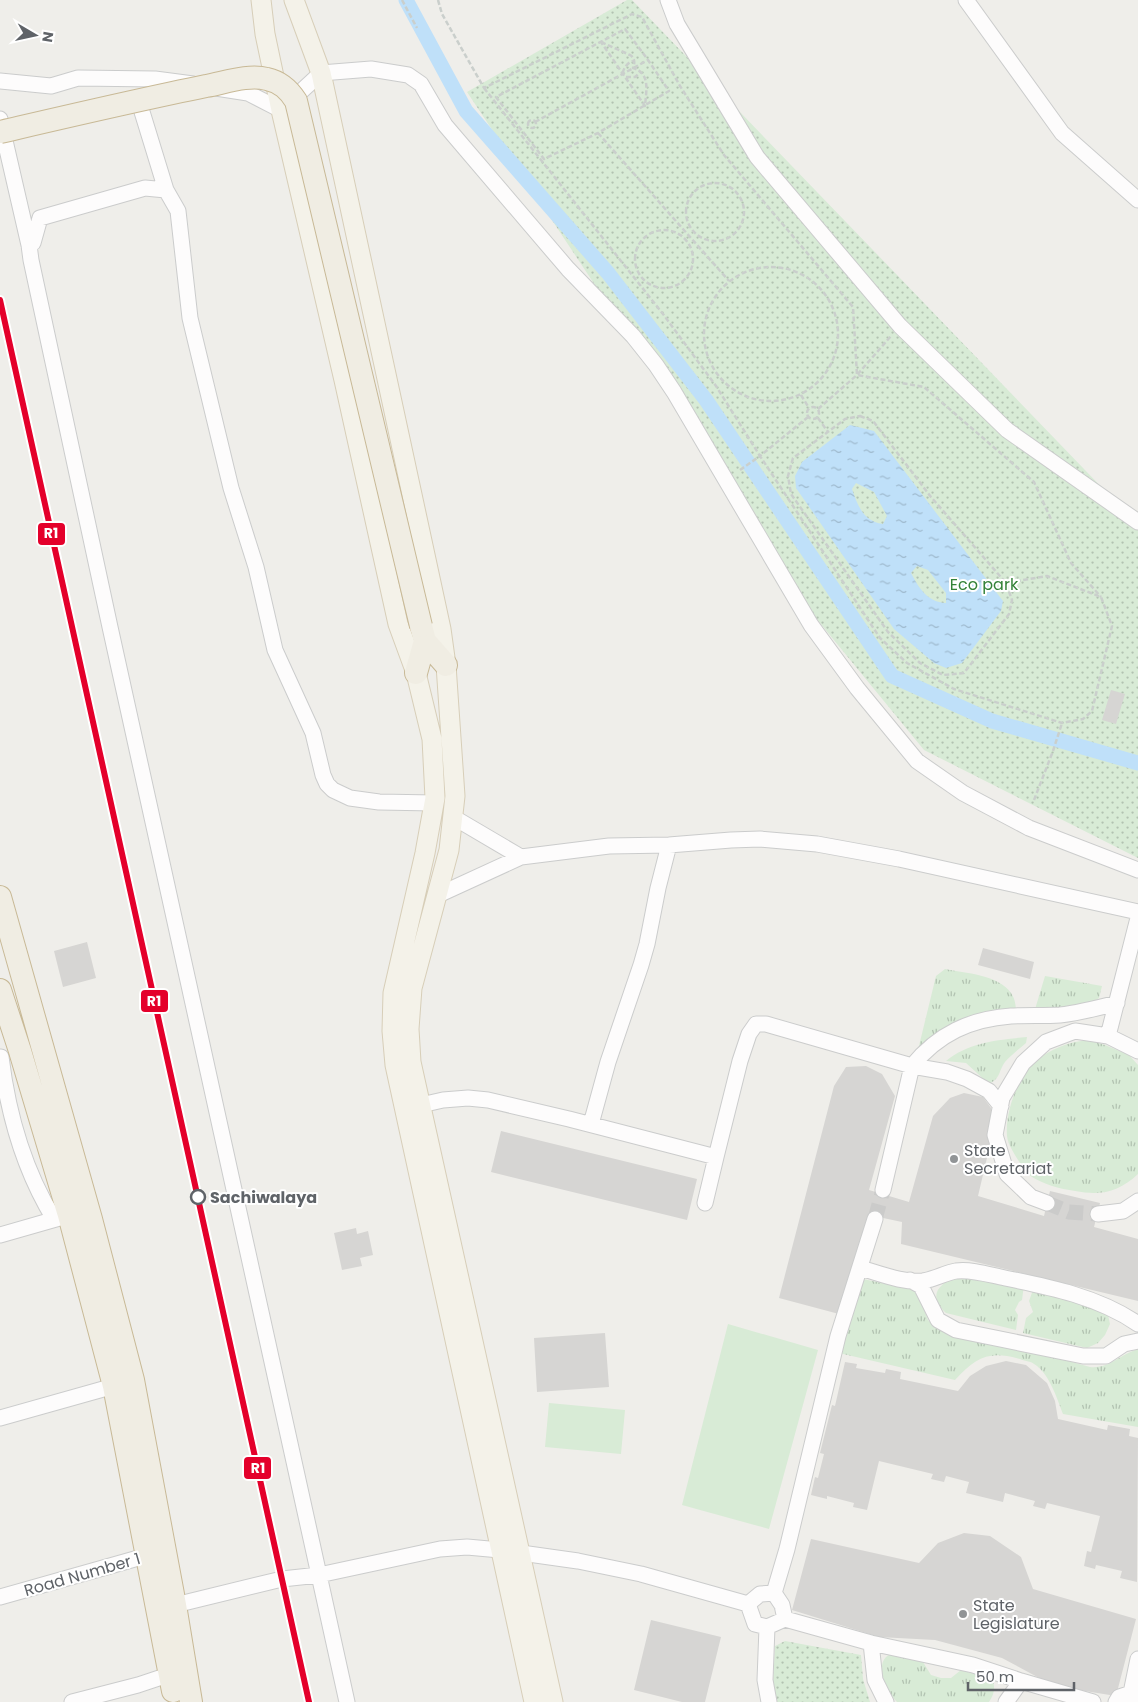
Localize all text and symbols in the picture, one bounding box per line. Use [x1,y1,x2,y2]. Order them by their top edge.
north arrow [10,10,60,60]
text: N [37,30,59,44]
line badge: R1 [37,522,66,546]
text: R1 [44,523,58,543]
park label: Eco park [950,573,1019,596]
line badge: R1 [140,989,169,1013]
text: R1 [147,991,161,1011]
place label: State Secretariat [964,1139,1052,1180]
marker: State Secretariat [948,1153,960,1165]
place label: Sachiwalaya [210,1186,317,1209]
marker: Sachiwalaya [190,1189,206,1205]
line badge: R1 [243,1456,272,1480]
text: R1 [251,1458,265,1478]
street label: Road Number 1 [21,1547,143,1602]
place label: State Legislature [973,1594,1060,1635]
marker: State Legislature [957,1608,969,1620]
scale bar [968,1660,1074,1692]
text: 50 m [976,1666,1014,1687]

